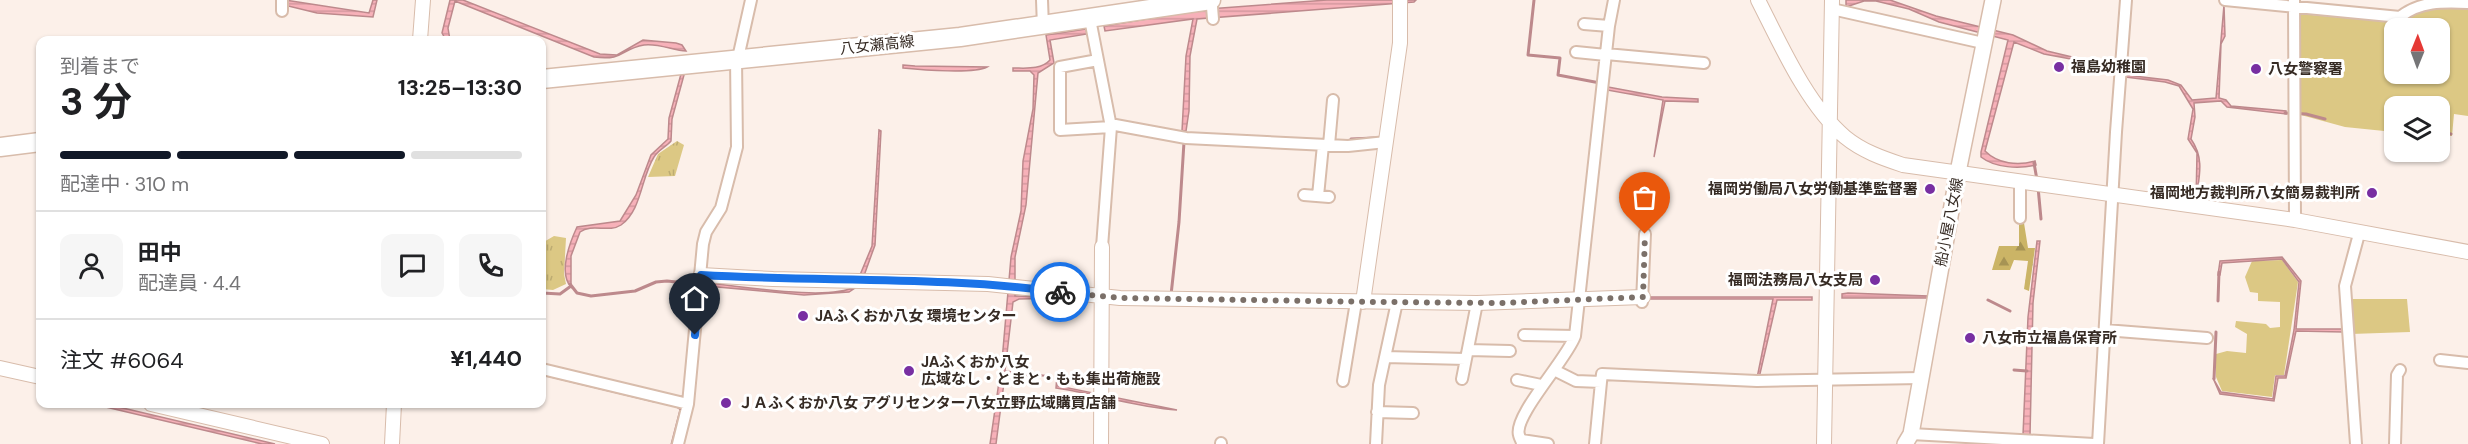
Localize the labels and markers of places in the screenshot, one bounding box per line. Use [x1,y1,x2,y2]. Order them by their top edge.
place label: 福島幼稚園 [2070,57,2146,77]
place label: 八女警察署 [2268,59,2343,79]
marker: 福島幼稚園 [2052,60,2066,74]
marker: 八女警察署 [2249,62,2263,76]
pin [1619,172,1670,234]
place label: 福岡労働局八女労働基準監督署 [1707,179,1918,199]
marker: 福岡労働局八女労働基準監督署 [1923,182,1937,196]
place label: 福岡地方裁判所八女簡易裁判所 [2149,183,2360,203]
marker: 福岡地方裁判所八女簡易裁判所 [2365,186,2379,200]
place label: 福岡法務局八女支局 [1727,270,1863,290]
pin [669,273,720,335]
marker: 福岡法務局八女支局 [1868,273,1882,287]
place label: JAふくおか八女 環境センター [815,306,1017,326]
marker: JAふくおか八女 環境センター [796,309,810,323]
place label: 八女市立福島保育所 [1982,328,2117,348]
marker: 八女市立福島保育所 [1963,331,1977,345]
place label: JAふくおか八女 広域なし・とまと・もも集出荷施設 [921,352,1161,389]
marker: JAふくおか八女 広域なし・とまと・もも集出荷施設 [902,364,916,378]
place label: ＪＡふくおか八女 アグリセンター八女立野広域購買店舗 [738,393,1116,413]
marker: ＪＡふくおか八女 アグリセンター八女立野広域購買店舗 [719,396,733,410]

